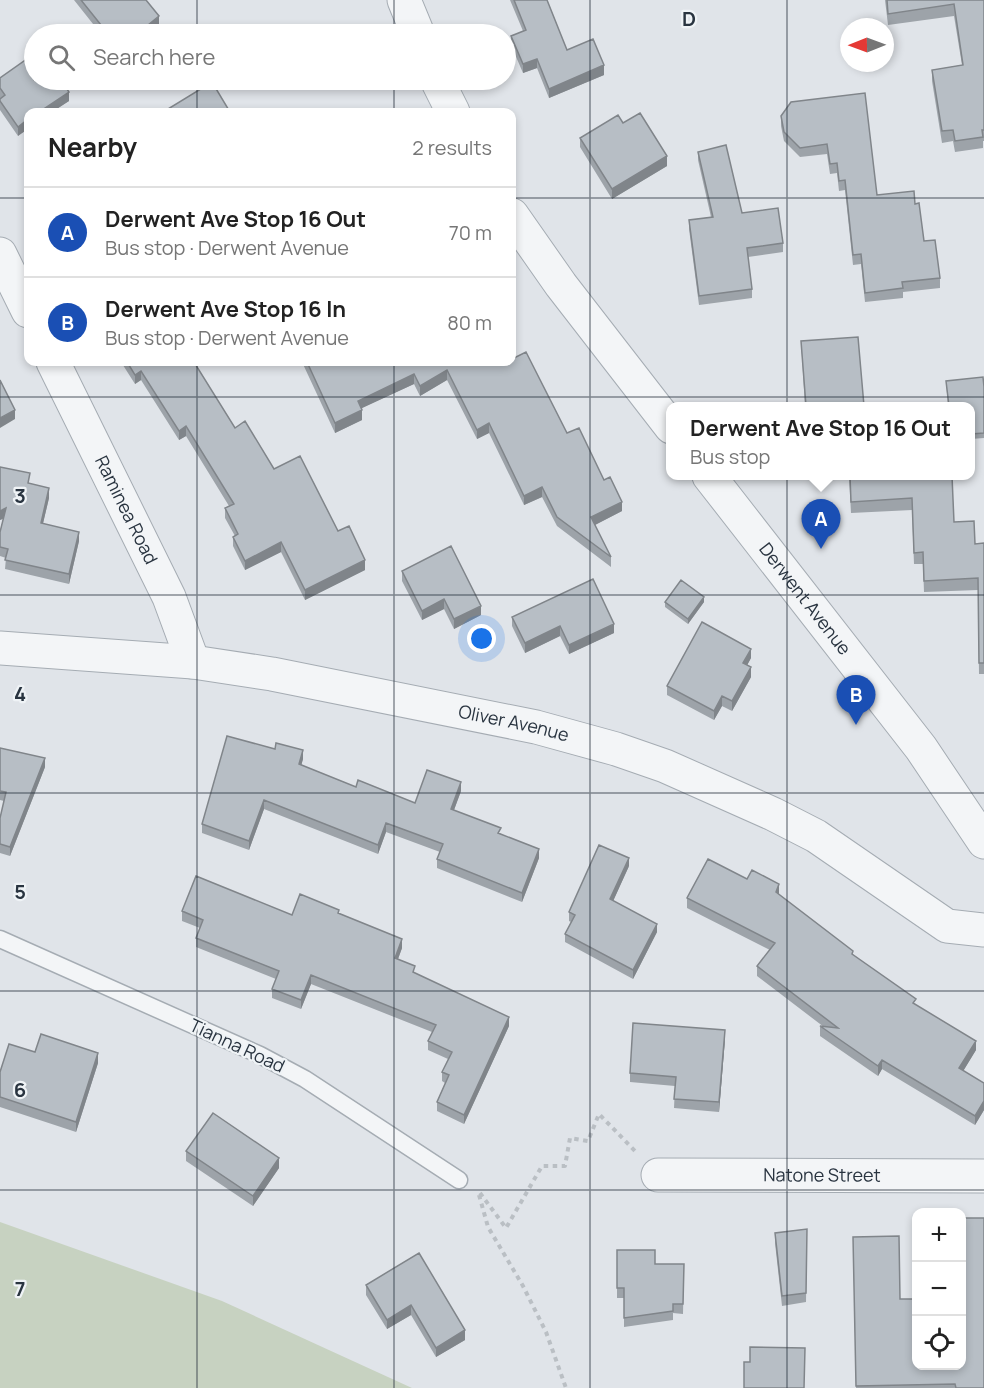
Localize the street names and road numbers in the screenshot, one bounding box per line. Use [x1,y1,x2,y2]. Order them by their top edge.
street label: Raminea Road [90,451,164,568]
street label: Derwent Avenue [754,537,857,659]
street label: Oliver Avenue [456,699,572,747]
street label: Tianna Road [186,1013,289,1078]
street label: Natone Street [763,1162,881,1187]

